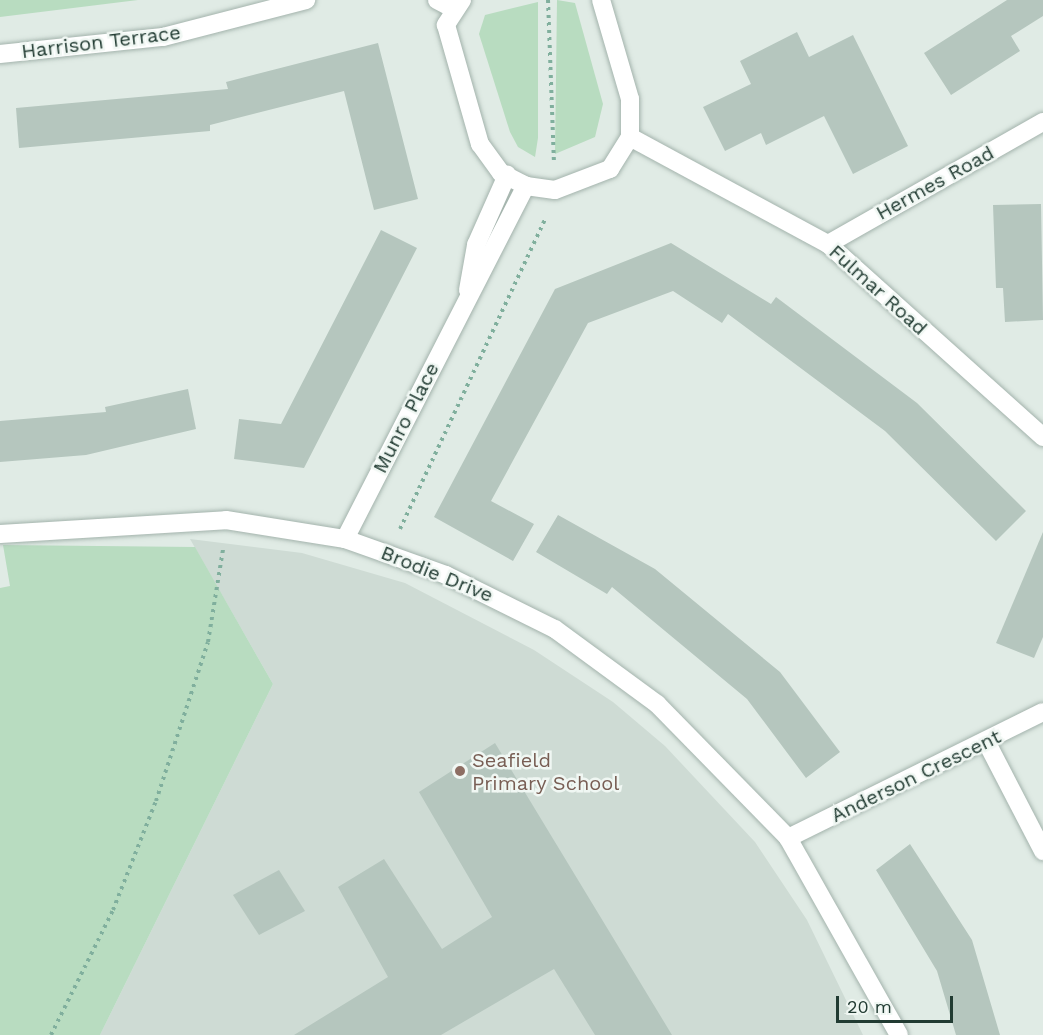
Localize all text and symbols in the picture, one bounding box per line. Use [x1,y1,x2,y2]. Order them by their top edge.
street label: Harrison Terrace [20,20,182,64]
street label: Hermes Road [872,141,998,225]
street label: Fulmar Road [824,240,932,340]
street label: Munro Place [368,359,444,477]
street label: Brodie Drive [377,541,497,607]
street label: Anderson Crescent [827,724,1005,828]
place label: Seafield Primary School [472,748,620,795]
marker: Seafield Primary School [453,764,467,778]
scale bar [839,984,956,1022]
text: 20 m [847,996,892,1017]

